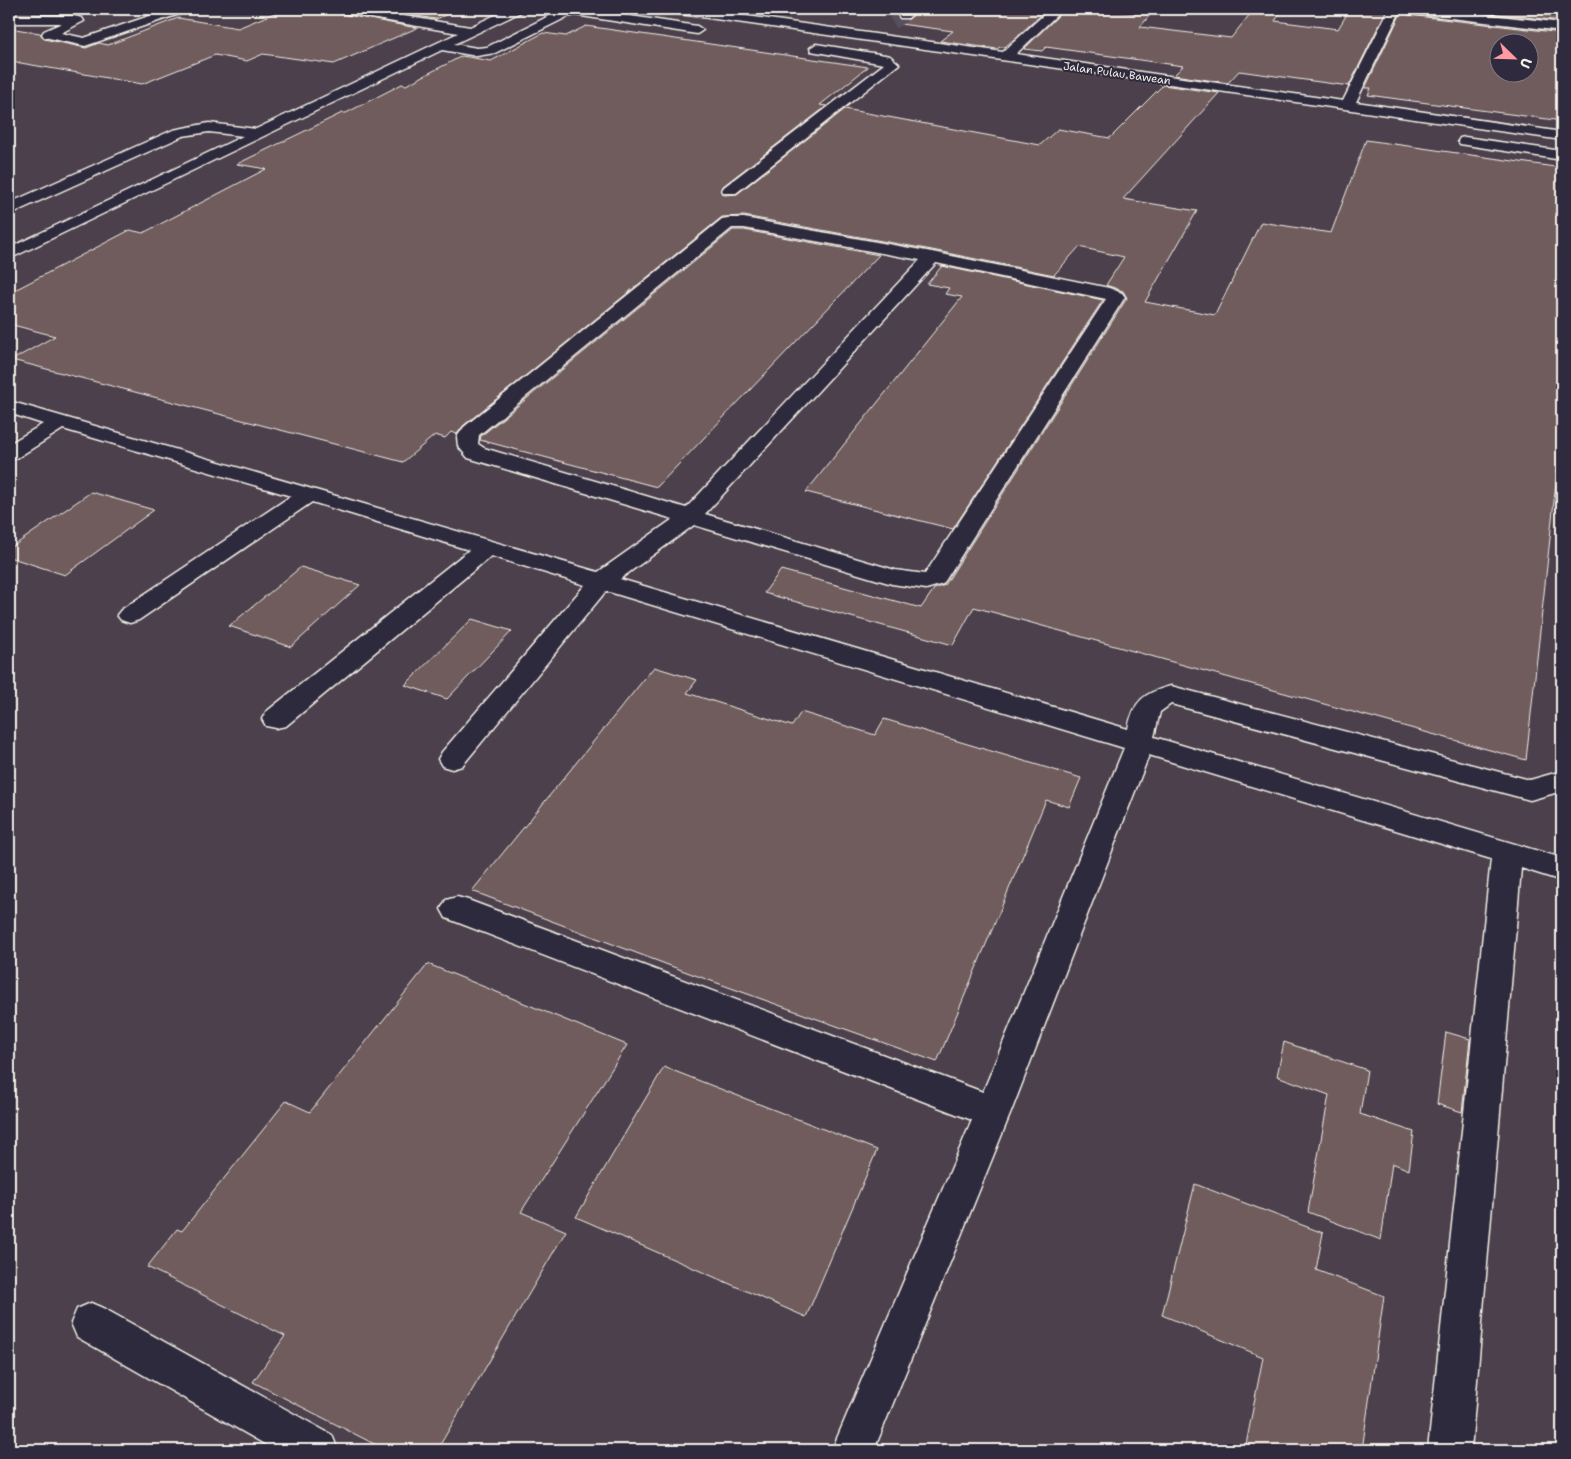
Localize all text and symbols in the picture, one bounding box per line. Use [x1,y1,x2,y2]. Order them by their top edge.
north arrow [1488,32,1538,82]
text: U [1516,55,1536,71]
street label: Jalan Pulau Bawean [1062,59,1172,89]

